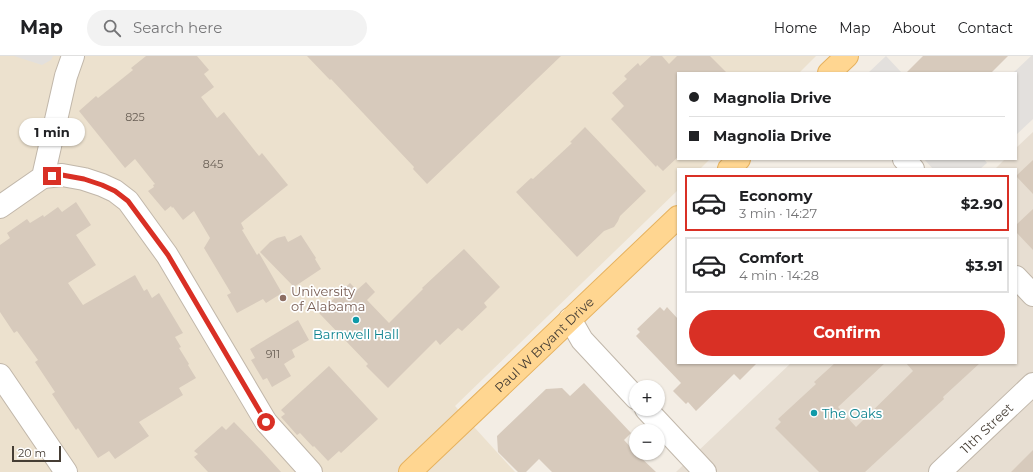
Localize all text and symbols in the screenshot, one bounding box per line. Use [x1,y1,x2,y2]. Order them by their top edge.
search box [87,10,367,46]
text: Map [20,16,63,39]
icon: search [101,17,123,39]
text: Search here [133,18,222,37]
text: Home [774,19,817,37]
text: Map [839,19,870,37]
text: About [892,19,936,37]
text: Contact [958,19,1013,37]
text: Magnolia Drive [713,88,831,107]
house number: 825 [125,110,145,124]
callout: 1 min [19,118,85,146]
text: 1 min [34,124,70,140]
text: Magnolia Drive [713,126,831,145]
house number: 845 [203,157,223,171]
route end [43,167,61,185]
icon: car [691,185,727,221]
text: Economy [739,186,812,205]
text: $2.90 [961,194,1003,213]
text: 3 min · 14:27 [739,205,817,221]
icon: car [691,247,727,283]
text: Comfort [739,248,804,267]
text: $3.91 [965,256,1003,275]
text: 4 min · 14:28 [739,267,819,283]
place label: University of Alabama [291,283,365,314]
marker: University of Alabama [278,293,288,303]
street label: Paul W Bryant Drive [491,293,597,396]
button: Confirm [689,310,1005,356]
marker: Barnwell Hall [351,315,361,325]
place label: Barnwell Hall [313,326,399,342]
house number: 911 [266,347,280,361]
map controls [629,380,665,460]
button: + [629,380,665,416]
street label: 11th Street [957,399,1016,457]
place label: The Oaks [822,405,882,421]
marker: The Oaks [809,408,819,418]
route start [257,413,275,431]
button: − [629,424,665,460]
scale bar [12,444,61,463]
text: 20 m [18,446,46,460]

